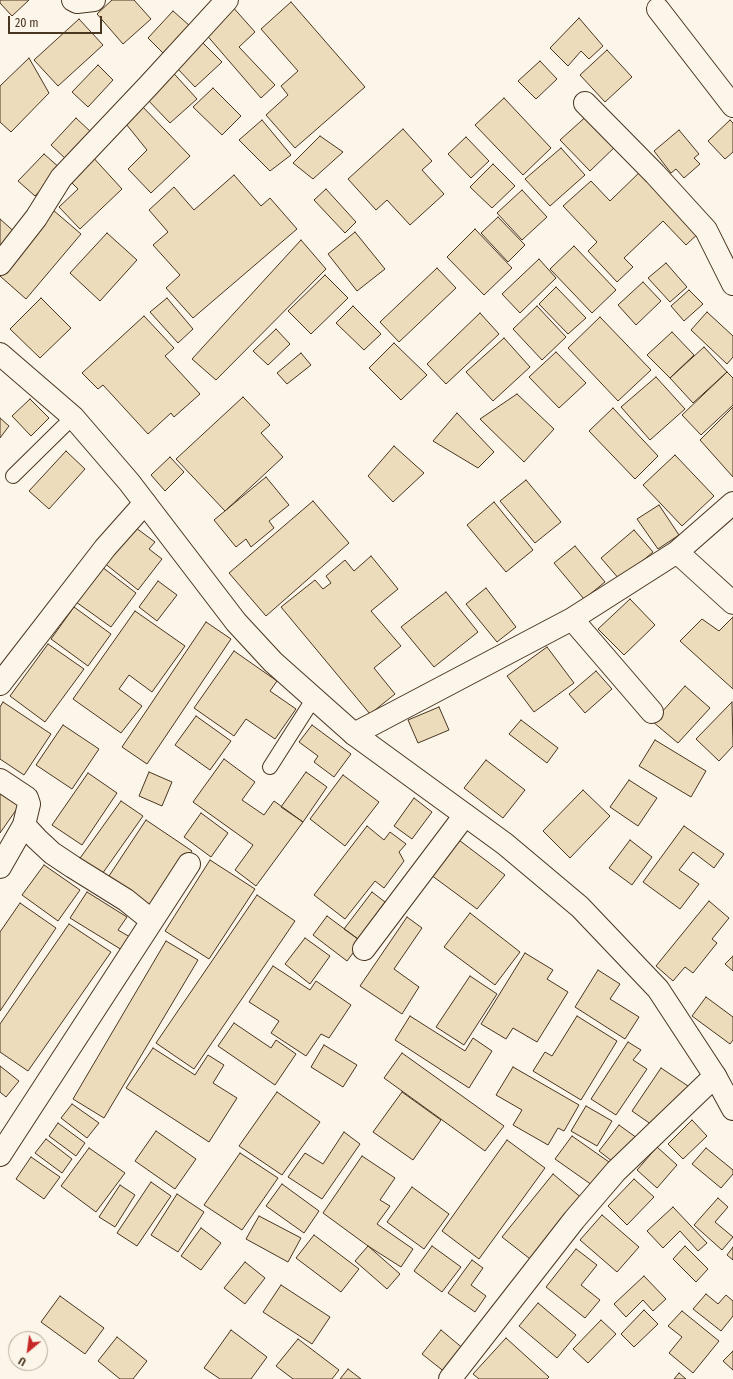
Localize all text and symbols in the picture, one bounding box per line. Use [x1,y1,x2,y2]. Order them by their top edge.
scale bar [10,8,104,34]
text: 20 m [15,16,39,30]
north arrow [8,1331,48,1371]
text: U [16,1354,28,1368]

